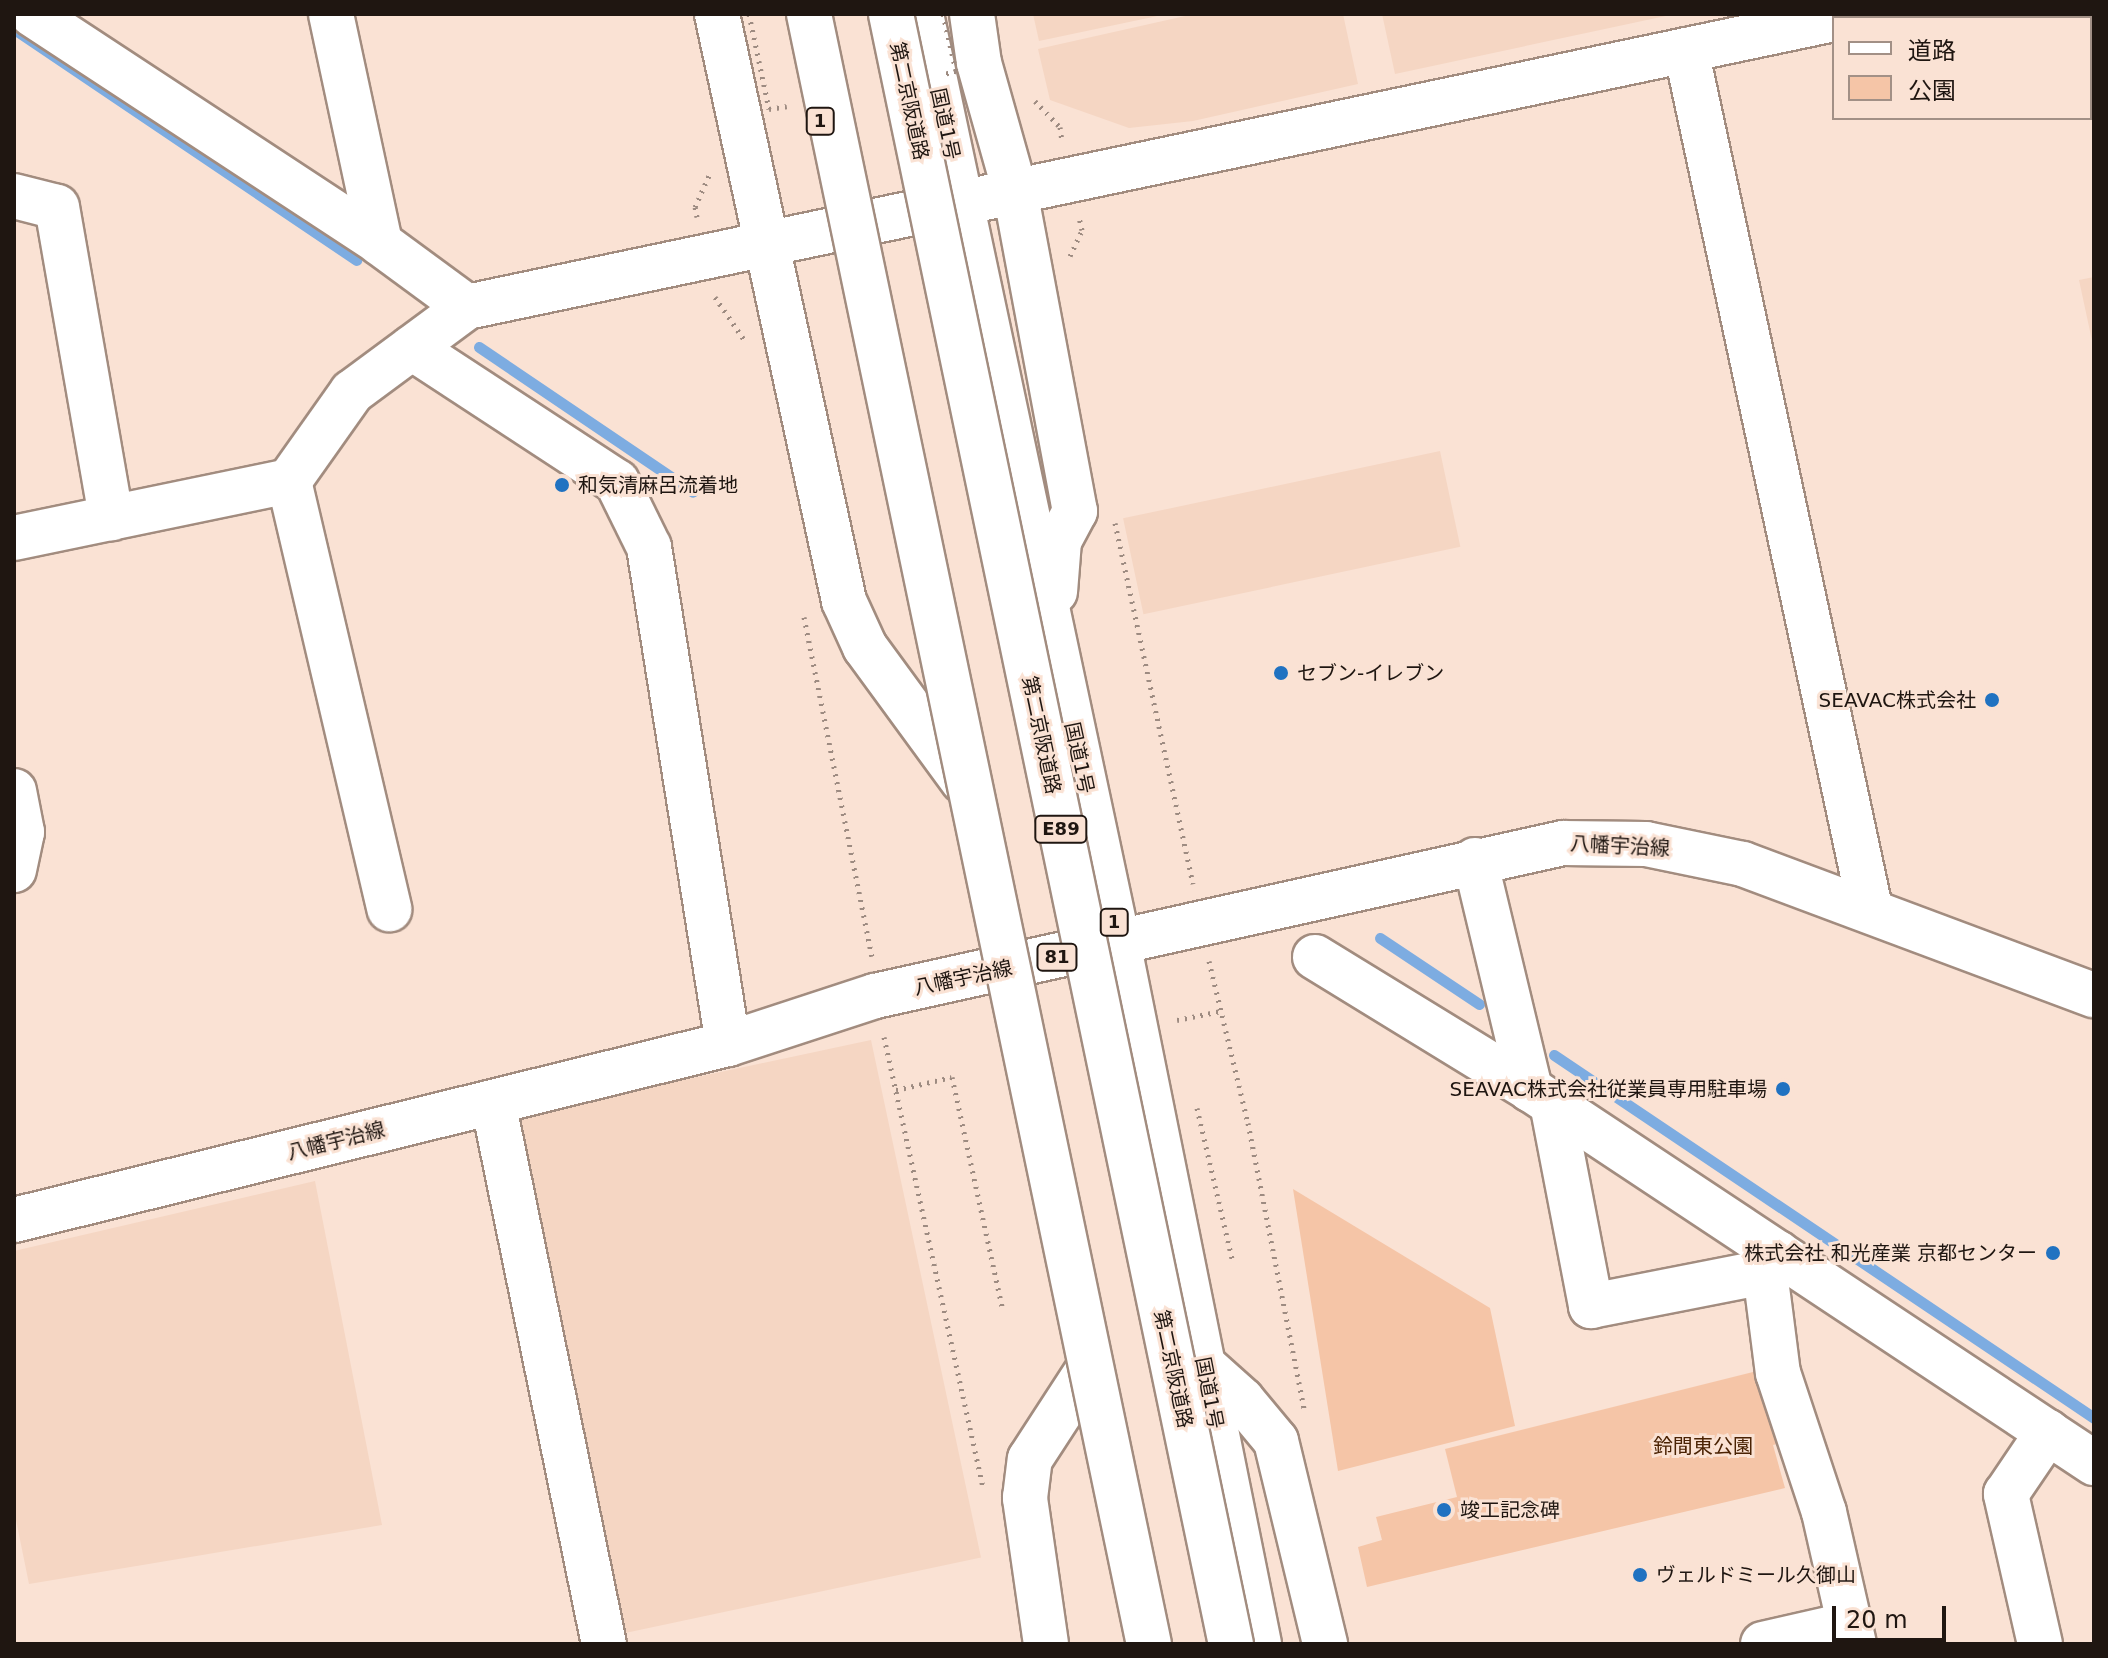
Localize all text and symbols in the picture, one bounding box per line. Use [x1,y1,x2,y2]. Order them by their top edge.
legend [1832,16,2092,120]
text: 道路 [1908,37,1956,65]
street label: 第二京阪道路 [885,40,933,162]
text: 公園 [1908,77,1956,105]
street label: 国道1号 [926,86,964,162]
road number: 1 [804,107,836,135]
place label: 和気清麻呂流着地 [578,473,738,497]
marker: 和気清麻呂流着地 [553,476,571,494]
place label: セブン-イレブン [1297,661,1444,685]
marker: セブン-イレブン [1272,664,1290,682]
street label: 第二京阪道路 [1017,674,1065,796]
place label: SEAVAC株式会社 [1819,688,1976,712]
marker: SEAVAC株式会社 [1983,691,2001,709]
street label: 国道1号 [1060,720,1098,796]
road number: E89 [1033,815,1089,843]
street label: 八幡宇治線 [1569,831,1671,861]
road number: 1 [1098,908,1130,936]
road number: 81 [1035,943,1079,971]
street label: 八幡宇治線 [912,956,1014,1000]
place label: SEAVAC株式会社従業員専用駐車場 [1450,1077,1767,1101]
marker: SEAVAC株式会社従業員専用駐車場 [1774,1080,1792,1098]
street label: 八幡宇治線 [285,1117,387,1165]
place label: 株式会社 和光産業 京都センター [1744,1241,2037,1265]
marker: 株式会社 和光産業 京都センター [2044,1244,2062,1262]
street label: 第二京阪道路 [1149,1308,1197,1430]
street label: 国道1号 [1190,1355,1228,1431]
park label: 鈴間東公園 [1653,1434,1753,1458]
place label: 竣工記念碑 [1460,1498,1560,1522]
marker: 竣工記念碑 [1435,1501,1453,1519]
place label: ヴェルドミール久御山 [1656,1563,1856,1587]
marker: ヴェルドミール久御山 [1631,1566,1649,1584]
scale bar [1836,1590,1950,1640]
text: 20 m [1846,1606,1908,1634]

